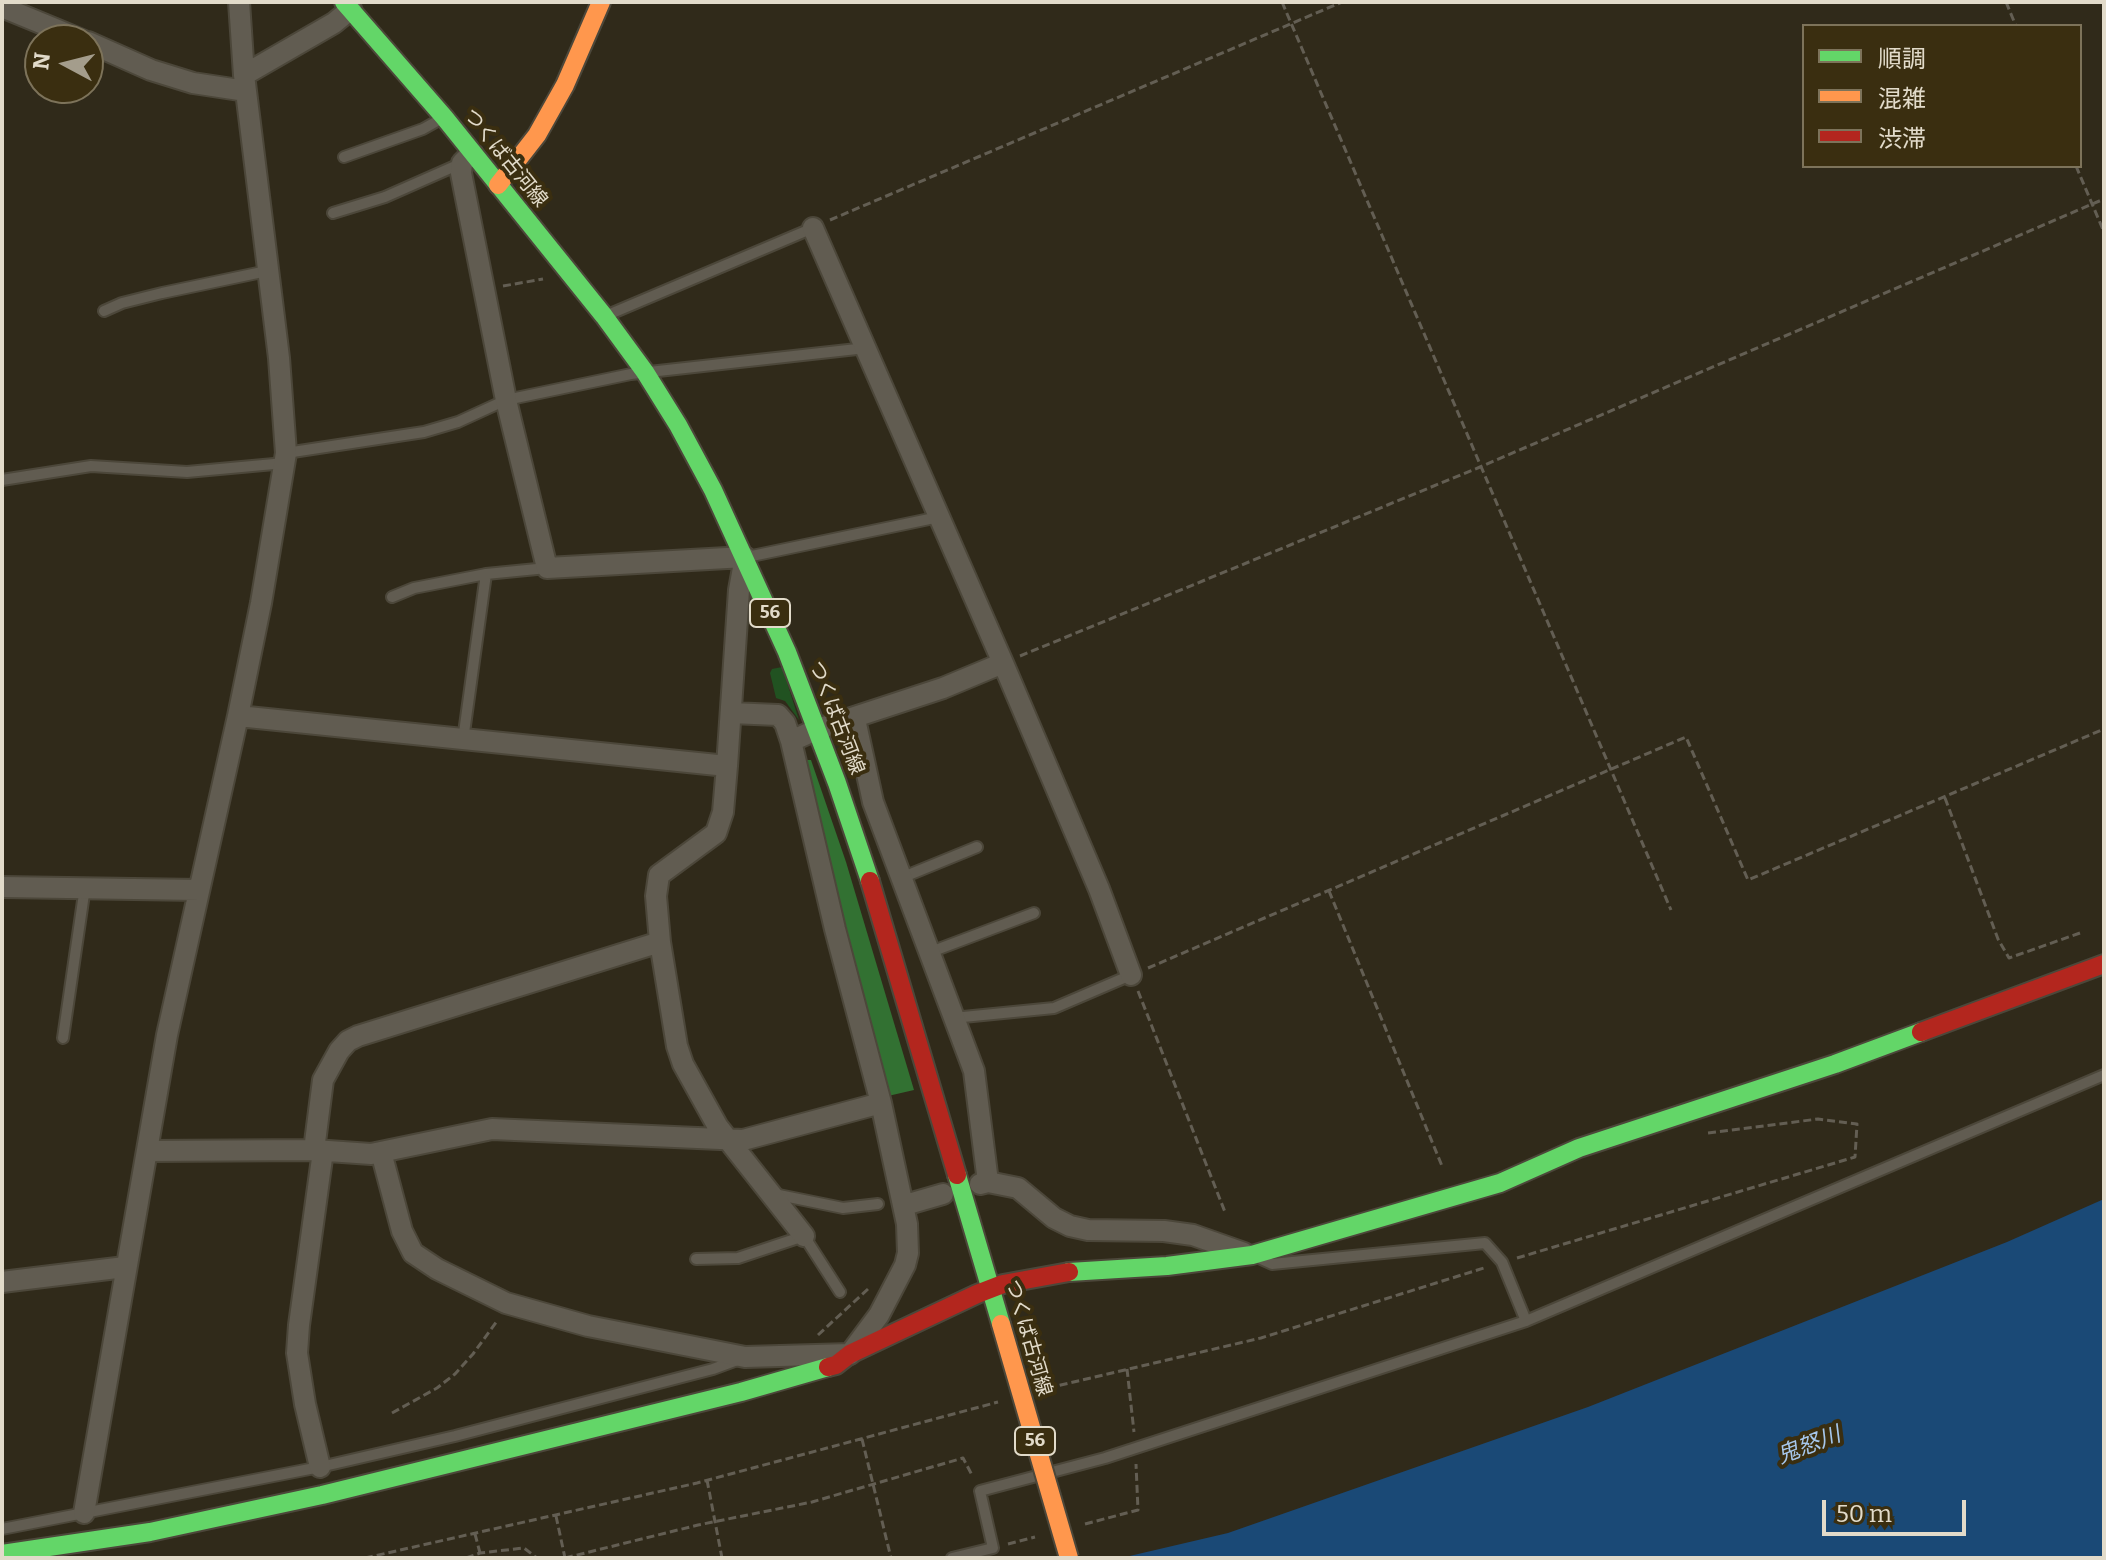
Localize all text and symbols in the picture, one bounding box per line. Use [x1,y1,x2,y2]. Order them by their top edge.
north arrow [24,24,104,104]
legend [1802,24,2082,168]
text: 順調 [1878,45,1926,73]
text: N [27,51,56,71]
text: 混雑 [1878,85,1926,113]
street label: つくば古河線 [458,104,552,212]
text: 渋滞 [1878,125,1926,153]
road number: 56 [750,599,790,627]
street label: つくば古河線 [803,658,869,778]
street label: つくば古河線 [1000,1277,1056,1399]
water label: 鬼怒川 [1773,1422,1845,1470]
road number: 56 [1015,1427,1055,1455]
scale bar [1826,1484,1970,1534]
text: 50 m [1836,1500,1892,1528]

